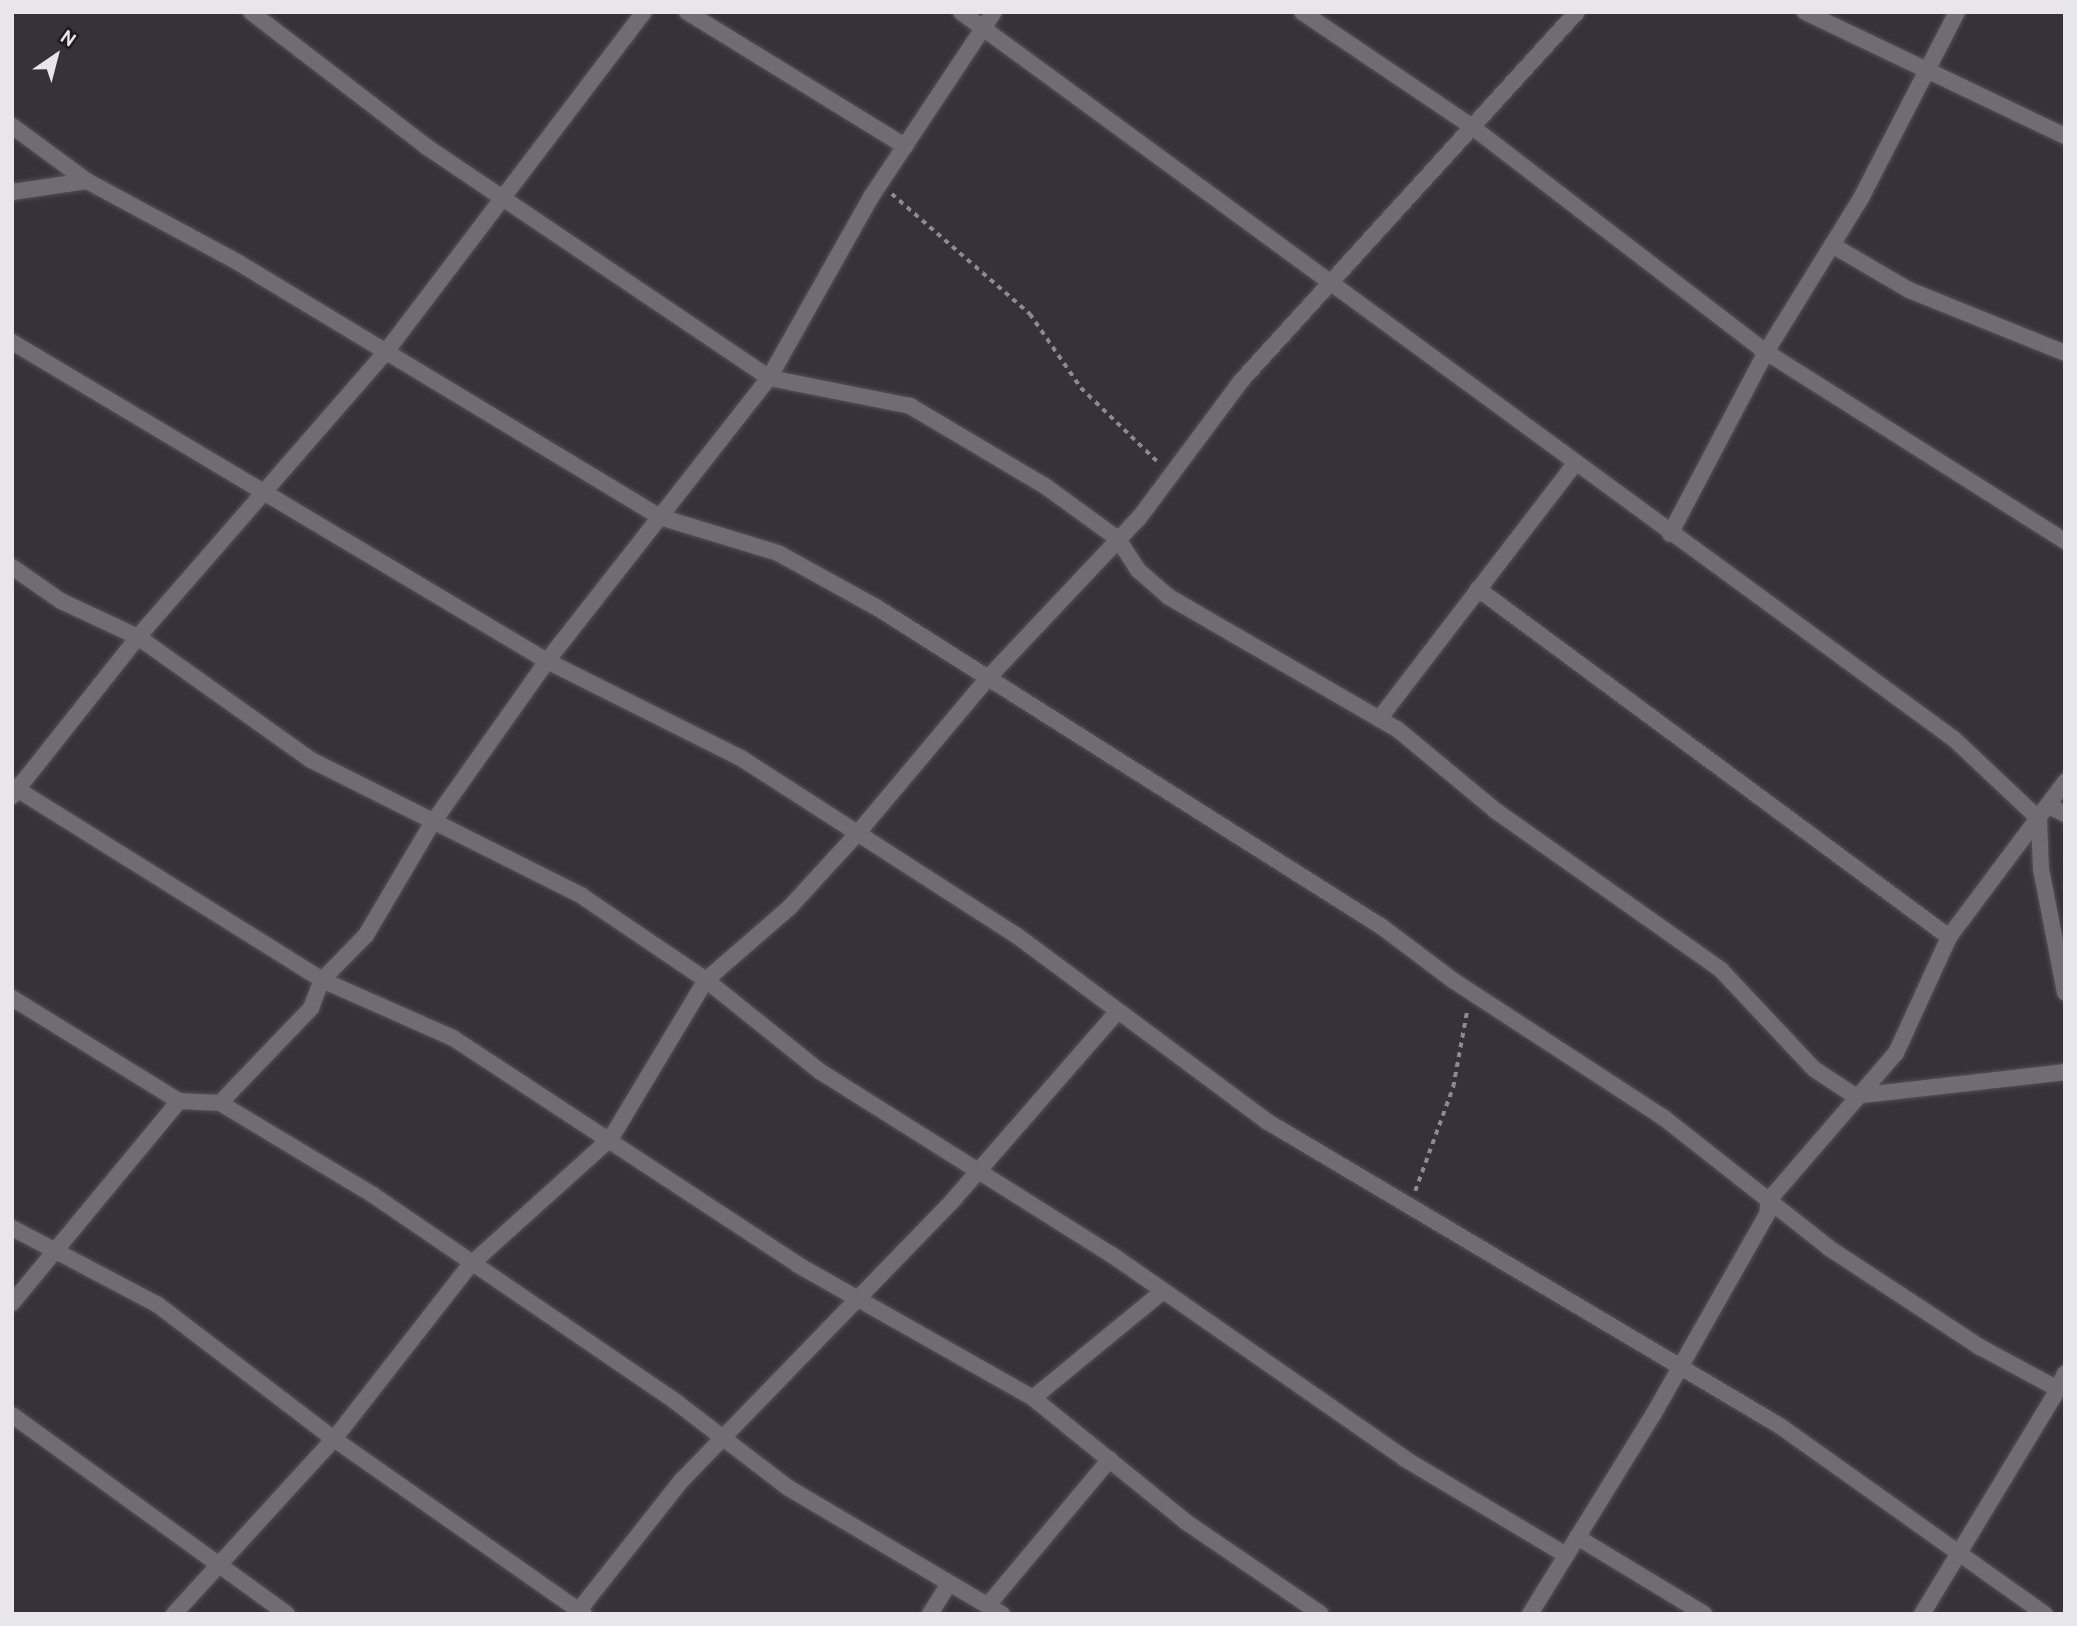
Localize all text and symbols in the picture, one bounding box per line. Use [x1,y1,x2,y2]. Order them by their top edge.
north arrow [21,21,91,91]
text: N [56,25,80,52]

